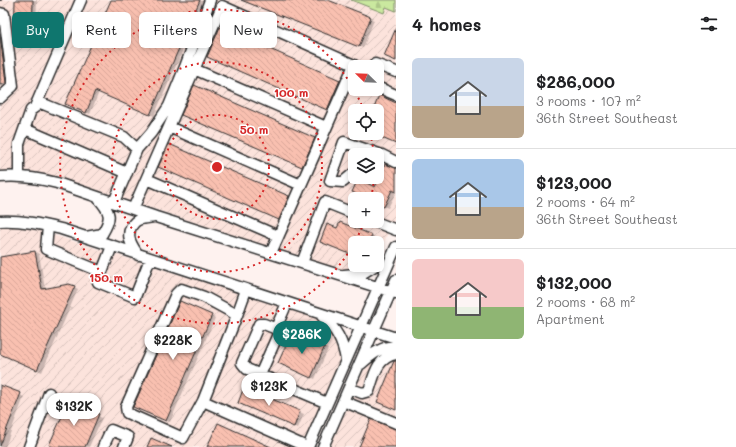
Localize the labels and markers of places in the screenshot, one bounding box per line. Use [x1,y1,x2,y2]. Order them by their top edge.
centre of rings [210,160,224,174]
pin: $286K [274,321,330,355]
pin: $228K [145,327,201,361]
pin: $123K [241,373,297,407]
pin: $132K [46,393,102,427]

